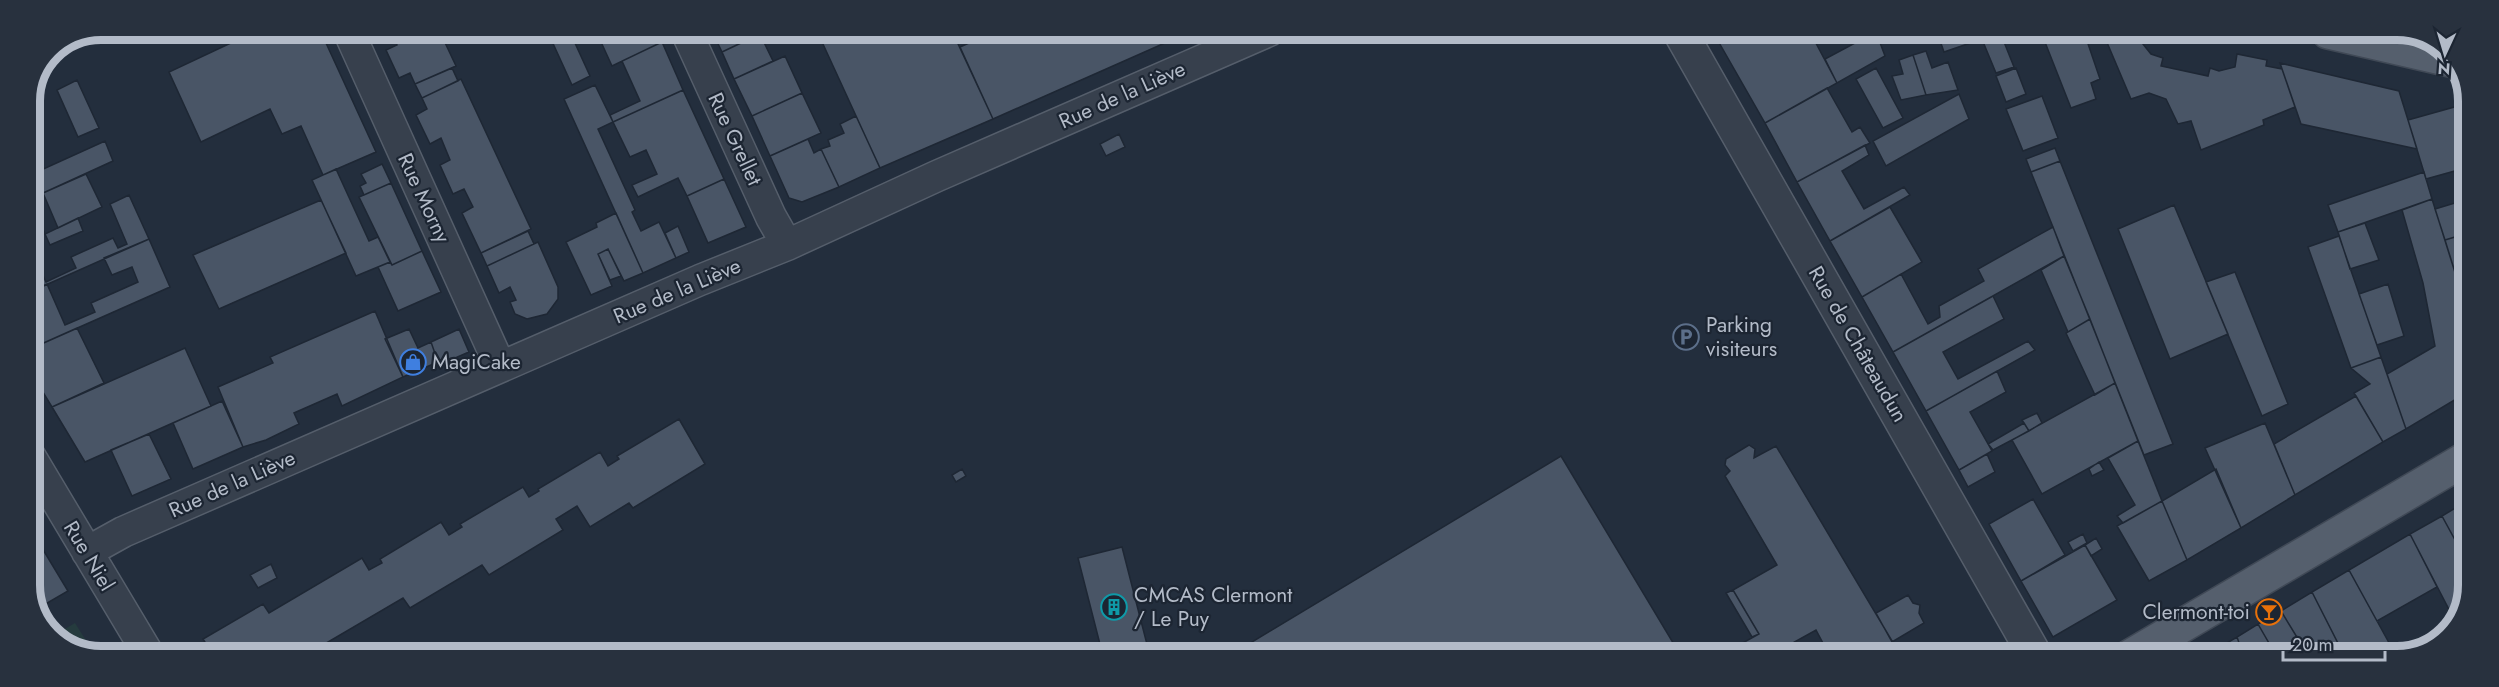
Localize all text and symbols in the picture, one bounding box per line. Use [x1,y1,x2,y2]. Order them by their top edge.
north arrow [2415,24,2475,84]
street label: Rue de la Liève [1054,54,1190,136]
text: N [2437,57,2451,80]
street label: Rue Grellet [700,88,770,190]
street label: Rue Morny [390,148,458,248]
street label: Rue de la Liève [609,251,745,331]
street label: Rue de Châteaudun [1801,260,1915,428]
place label: Parking visiteurs [1706,310,1777,364]
parking icon: Parking visiteurs [1671,322,1701,352]
shop icon: MagiCake [398,347,428,377]
place label: MagiCake [432,347,521,377]
street label: Rue de la Liève [164,443,300,525]
street label: Rue Niel [56,515,122,597]
place label: CMCAS Clermont / Le Puy [1134,580,1292,634]
building icon: CMCAS Clermont / Le Puy [1099,592,1129,622]
place label: Clermont-toi [2142,597,2250,627]
bar icon: Clermont-toi [2254,597,2284,627]
scale bar [2283,624,2385,662]
text: 20 m [2292,632,2332,658]

